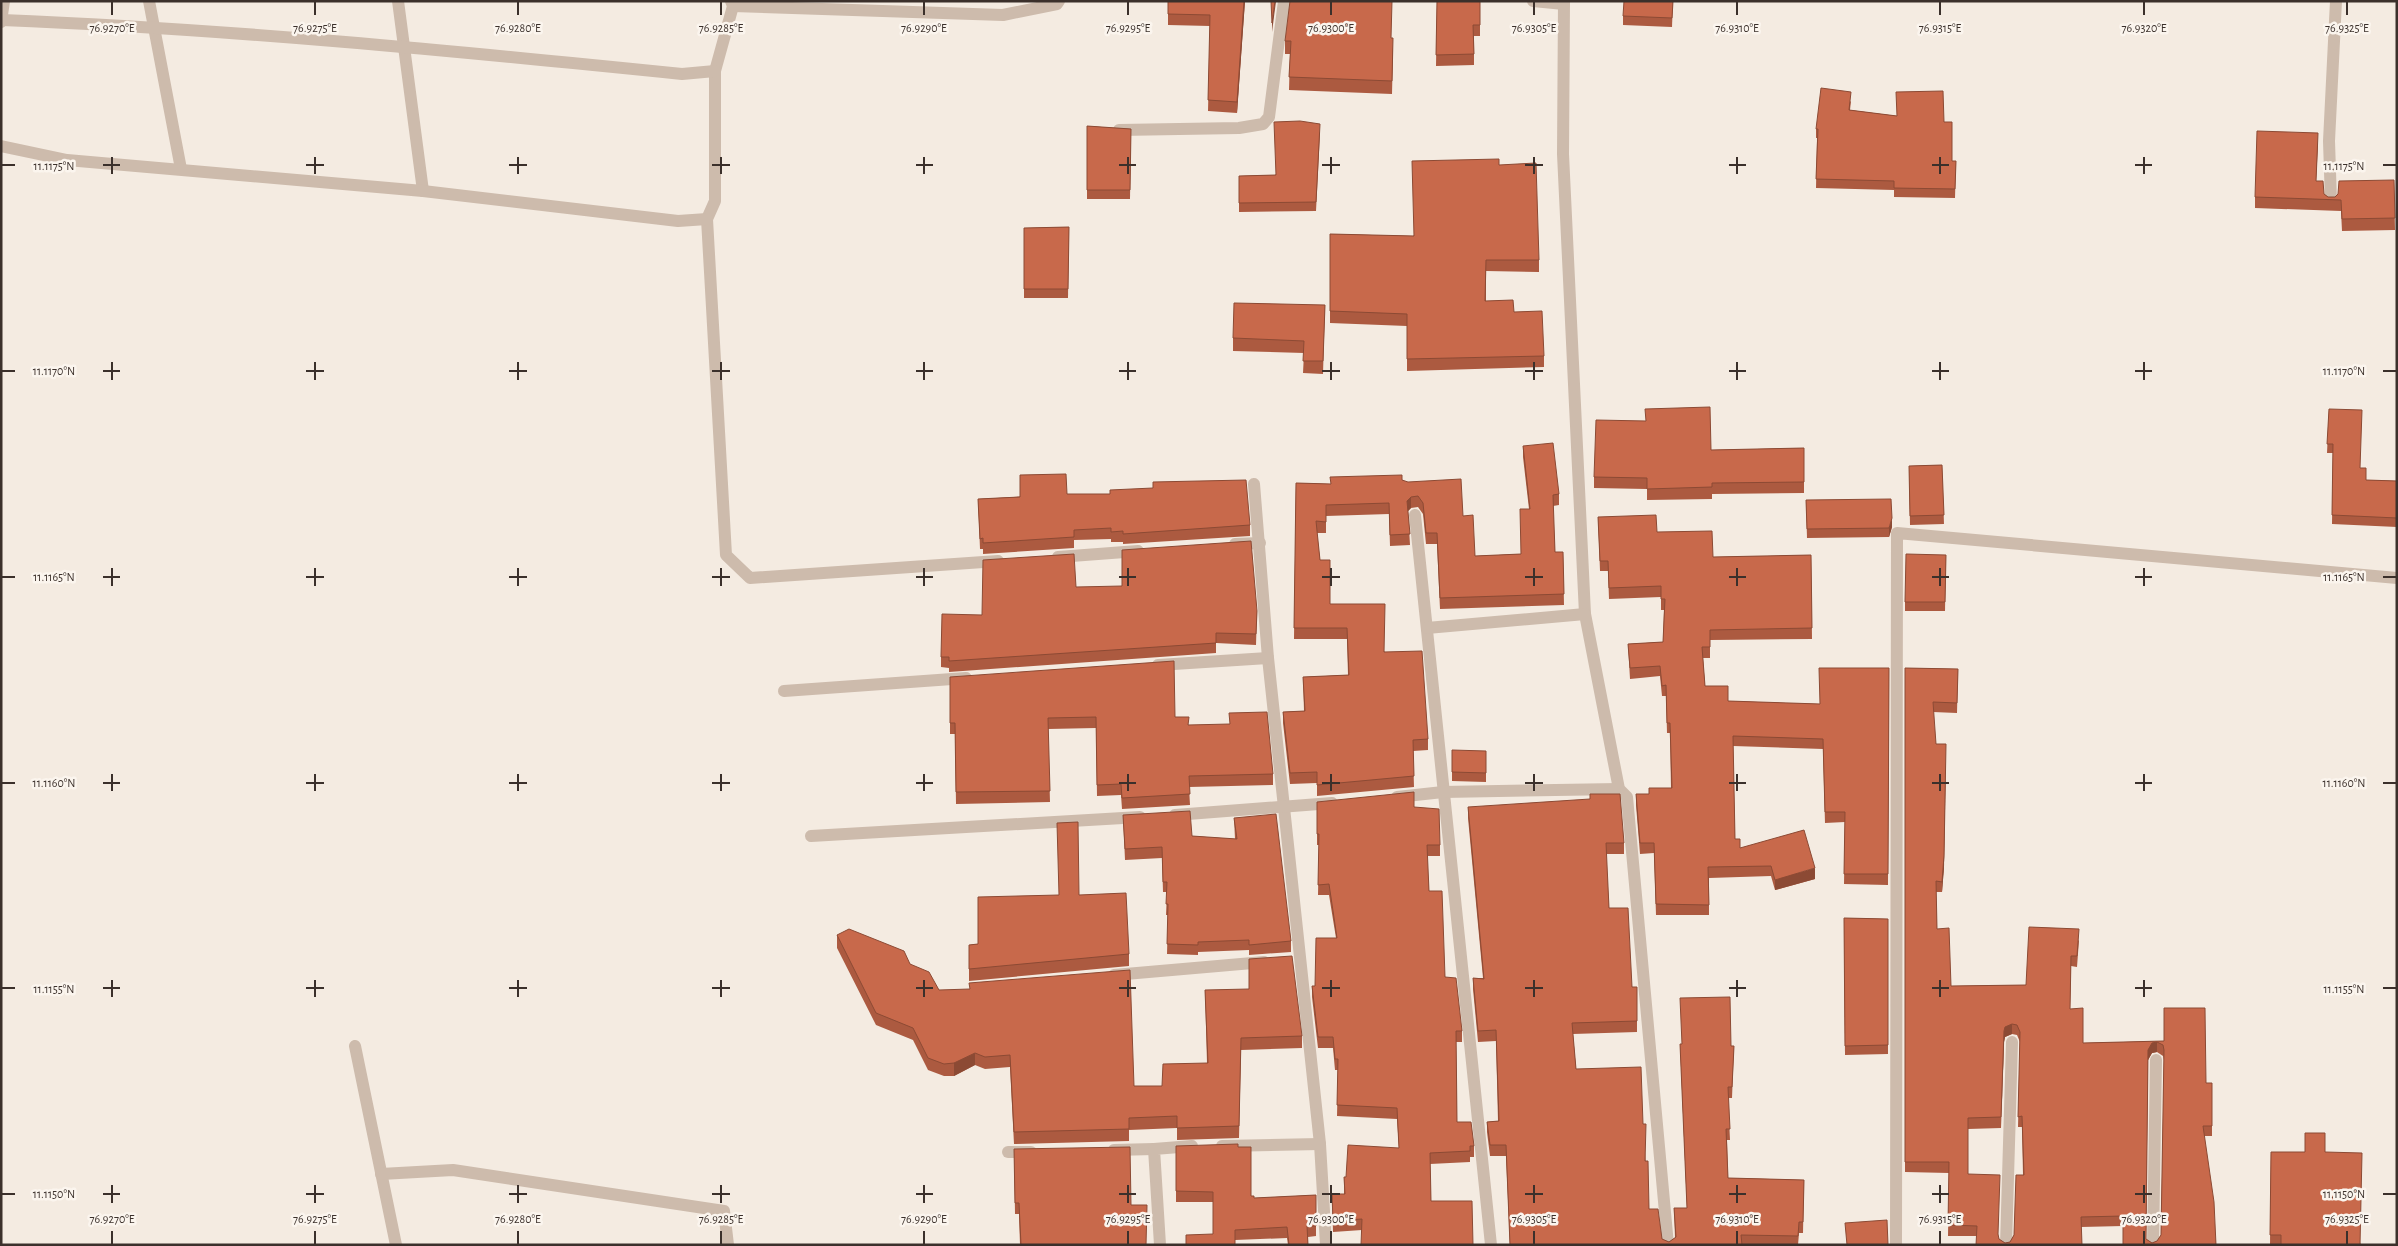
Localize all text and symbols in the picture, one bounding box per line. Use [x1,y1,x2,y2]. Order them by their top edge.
text: 76.9270°E [89,22,135,34]
text: 76.9275°E [293,22,337,34]
text: 76.9280°E [495,22,541,34]
text: 76.9285°E [699,22,743,34]
text: 76.9290°E [901,22,947,34]
text: 76.9295°E [1106,22,1150,34]
text: 76.9300°E [1308,22,1354,34]
text: 76.9305°E [1512,22,1557,34]
text: 76.9310°E [1715,22,1759,34]
text: 76.9315°E [1919,22,1961,34]
text: 76.9320°E [2121,22,2167,34]
text: 76.9325°E [2325,22,2369,34]
text: 11.1175°N [34,160,75,172]
text: 11.1175°N [2324,160,2365,172]
text: 11.1170°N [33,365,75,377]
text: 11.1170°N [2323,365,2365,377]
text: 11.1165°N [33,571,75,583]
text: 11.1165°N [2323,571,2365,583]
text: 11.1160°N [33,777,75,789]
text: 11.1160°N [2323,777,2365,789]
text: 11.1155°N [33,983,75,995]
text: 11.1155°N [2323,983,2365,995]
text: 11.1150°N [33,1188,75,1200]
text: 11.1150°N [2323,1188,2365,1200]
text: 76.9270°E [89,1213,135,1225]
text: 76.9275°E [293,1213,337,1225]
text: 76.9280°E [495,1213,541,1225]
text: 76.9285°E [699,1213,743,1225]
text: 76.9290°E [901,1213,947,1225]
text: 76.9295°E [1106,1213,1150,1225]
text: 76.9300°E [1308,1213,1354,1225]
text: 76.9305°E [1512,1213,1557,1225]
text: 76.9310°E [1715,1213,1759,1225]
text: 76.9315°E [1919,1213,1961,1225]
text: 76.9320°E [2121,1213,2167,1225]
text: 76.9325°E [2325,1213,2369,1225]

